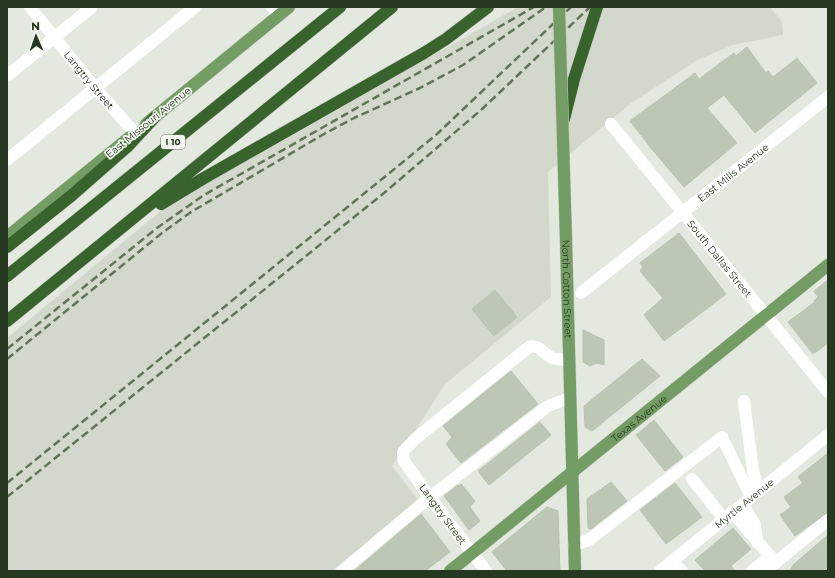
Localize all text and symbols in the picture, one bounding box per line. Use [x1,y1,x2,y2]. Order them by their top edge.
north arrow [16,16,56,56]
text: N [31,19,40,33]
street label: Langtry Street [61,49,117,112]
street label: East Missouri Avenue [103,84,194,161]
road number: I 10 [161,135,185,149]
street label: East Mills Avenue [695,141,771,205]
street label: South Dallas Street [684,217,755,300]
street label: North Cotton Street [559,239,575,339]
street label: Texas Avenue [609,392,670,445]
street label: Myrtle Avenue [712,476,776,531]
street label: Langtry Street [416,481,469,547]

